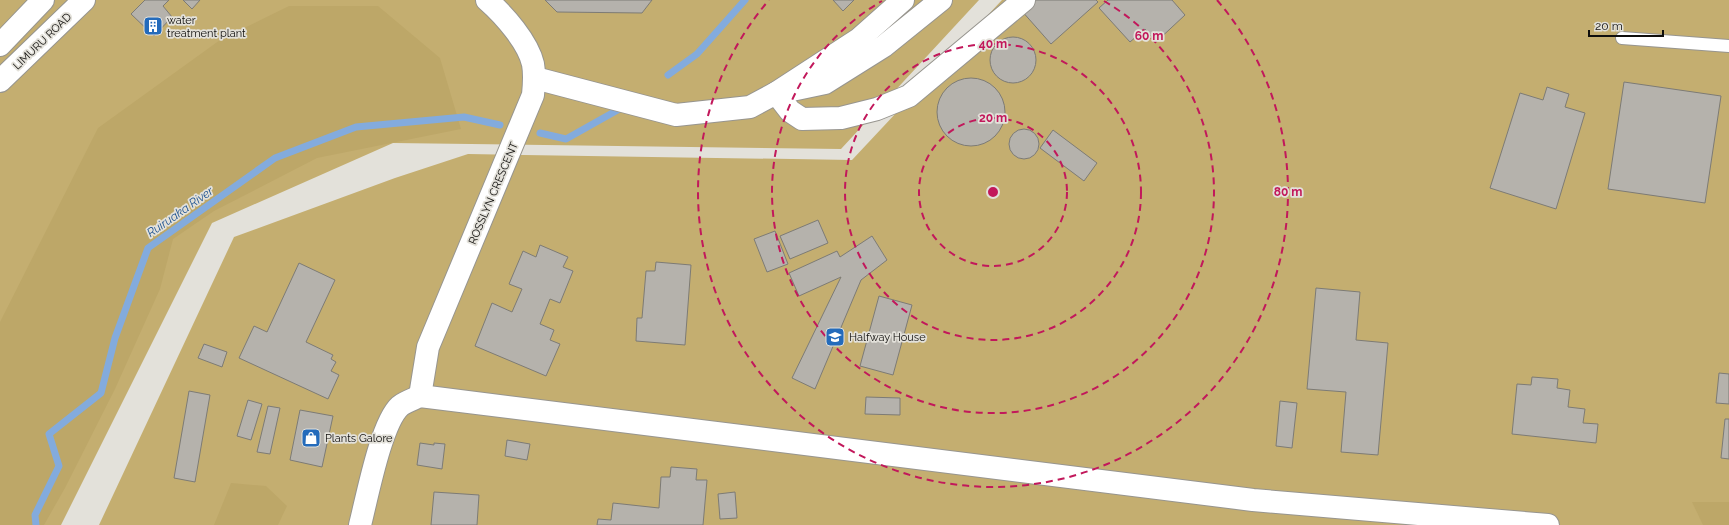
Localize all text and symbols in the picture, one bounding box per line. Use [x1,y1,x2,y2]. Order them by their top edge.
street label: LIMURU ROAD [11,10,74,72]
scale bar [1589,12,1663,38]
place label: water treatment plant [167,14,246,40]
building icon: water treatment plant [142,15,164,37]
text: 20 m [1595,19,1623,33]
text: 60 m [1135,29,1163,43]
text: 40 m [979,37,1007,51]
text: 20 m [979,111,1007,125]
street label: ROSSLYN CRESCENT [466,140,521,246]
water label: Ruiruaka River [144,183,217,240]
centre of rings [986,185,1000,199]
text: 80 m [1274,185,1302,199]
school or university icon: Halfway House [824,326,846,348]
place label: Halfway House [849,331,926,344]
shop icon: Plants Galore [300,427,322,449]
place label: Plants Galore [325,432,393,445]

